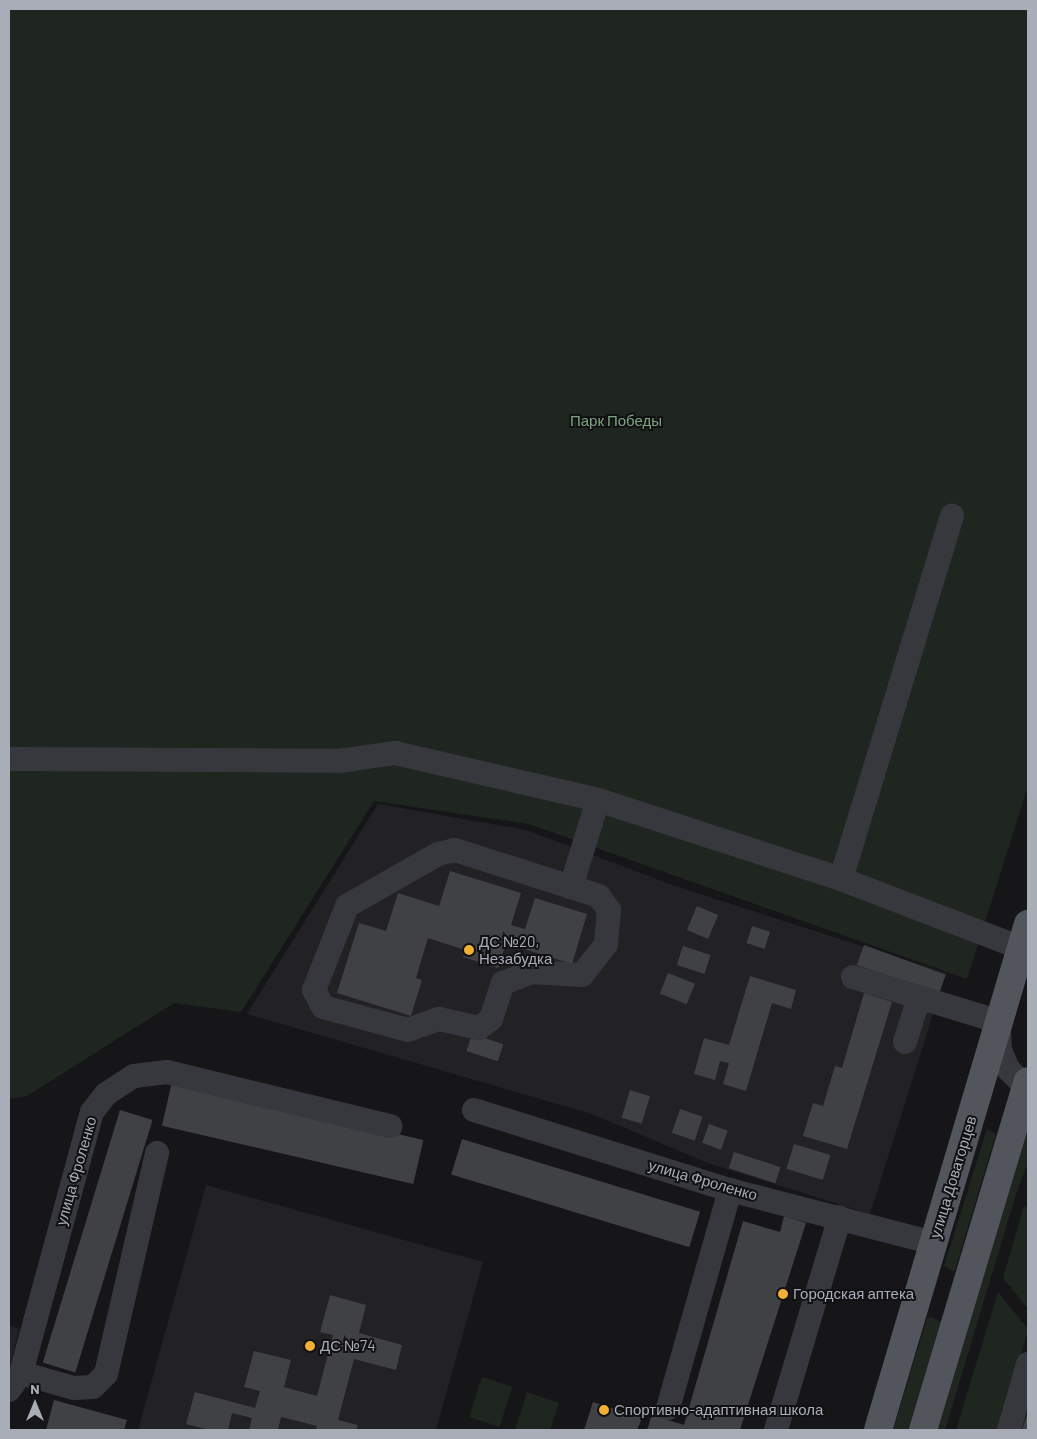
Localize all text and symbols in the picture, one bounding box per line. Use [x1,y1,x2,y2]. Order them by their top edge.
park label: Парк Победы [570,412,662,430]
place label: ДС №20, Незабудка [479,932,552,967]
marker: ДС №20, Незабудка [463,944,475,956]
street label: улица Фроленко [52,1114,100,1228]
street label: улица Доваторцев [926,1114,980,1240]
street label: улица Фроленко [646,1156,760,1204]
place label: Городская аптека [793,1285,914,1303]
marker: Городская аптека [777,1288,789,1300]
place label: ДС №74 [320,1337,375,1355]
marker: ДС №74 [304,1340,316,1352]
north arrow [10,1379,60,1429]
text: N [30,1380,40,1397]
place label: Спортивно-адаптивная школа [614,1401,823,1419]
marker: Спортивно-адаптивная школа [598,1404,610,1416]

